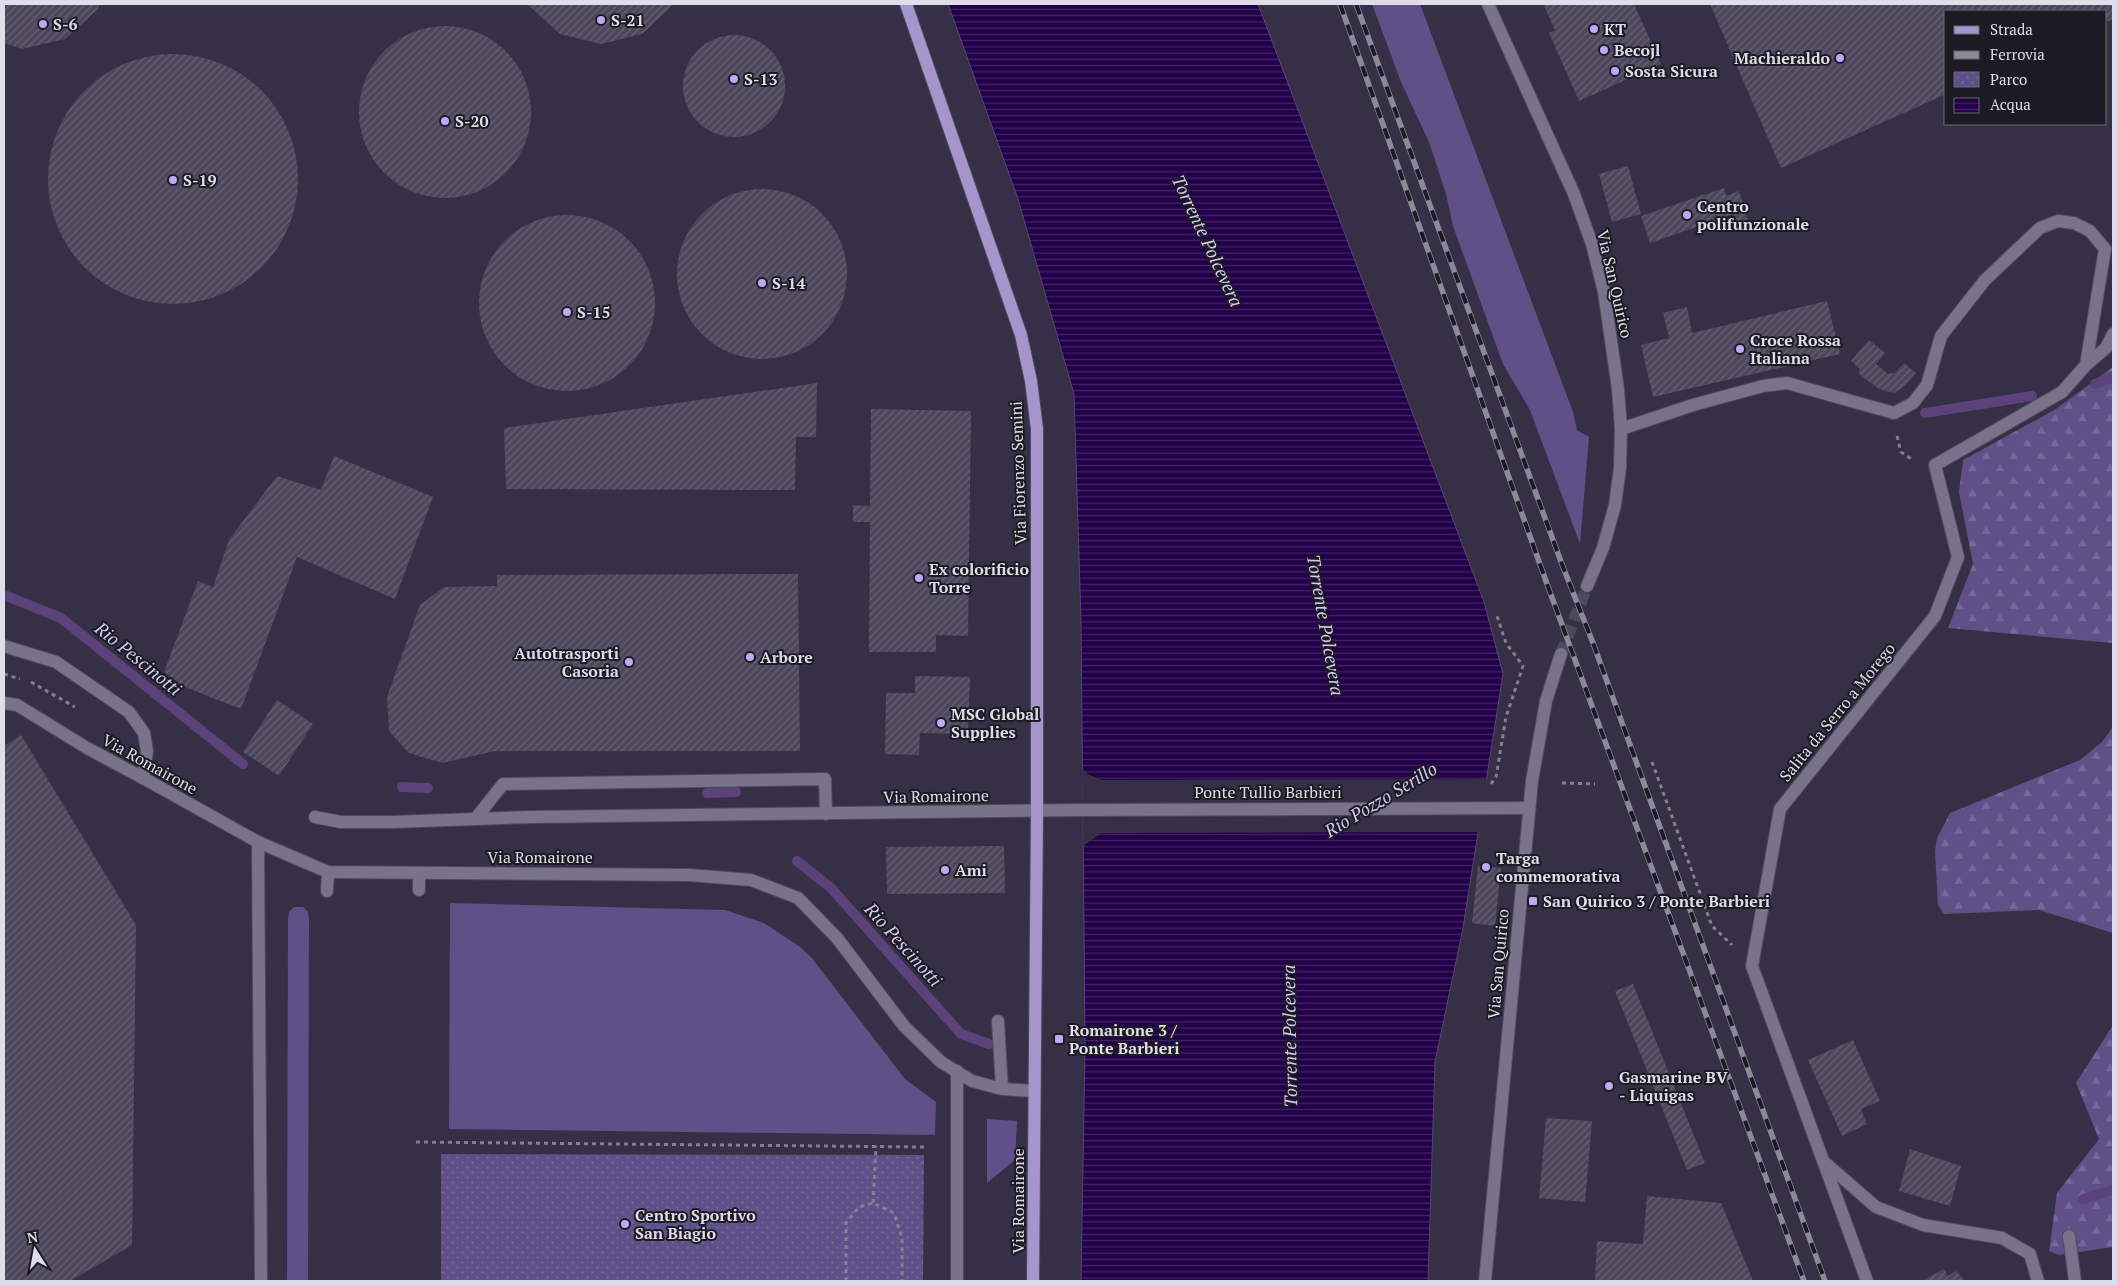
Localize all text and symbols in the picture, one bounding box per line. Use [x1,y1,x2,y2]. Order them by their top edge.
place label: S-21 [611,9,645,31]
legend [1944,10,2107,125]
place label: S-6 [53,13,78,35]
marker: S-21 [595,14,607,26]
marker: S-6 [37,18,49,30]
place label: KT [1604,18,1626,40]
text: Strada [1990,19,2033,39]
marker: KT [1588,23,1600,35]
place label: Becojl [1614,39,1660,61]
marker: Becojl [1598,44,1610,56]
text: Ferrovia [1990,44,2045,64]
place label: Machieraldo [1734,47,1830,69]
marker: Machieraldo [1834,52,1846,64]
place label: Sosta Sicura [1625,60,1718,82]
marker: Sosta Sicura [1609,65,1621,77]
place label: S-13 [744,68,778,90]
text: Parco [1990,69,2027,89]
marker: S-13 [728,73,740,85]
text: Acqua [1990,94,2031,114]
place label: S-20 [455,110,489,132]
marker: S-20 [439,115,451,127]
place label: S-19 [183,169,217,191]
water label: Torrente Polcevera [1167,171,1249,310]
marker: S-19 [167,174,179,186]
place label: Centro polifunzionale [1697,195,1810,235]
marker: Centro polifunzionale [1681,209,1693,221]
street label: Via San Quirico [1592,228,1638,341]
place label: S-14 [772,272,806,294]
marker: S-14 [756,277,768,289]
place label: S-15 [577,301,611,323]
marker: S-15 [561,306,573,318]
place label: Croce Rossa Italiana [1750,329,1841,369]
marker: Croce Rossa Italiana [1734,343,1746,355]
street label: Via Fiorenzo Semini [1004,401,1032,545]
water label: Torrente Polcevera [1302,552,1350,697]
place label: Ex colorificio Torre [929,558,1030,598]
marker: Ex colorificio Torre [913,572,925,584]
water label: Rio Pescinotti [90,615,187,700]
street label: Salita da Serro a Morego [1774,638,1900,786]
place label: Autotrasporti Casoria [514,642,619,682]
place label: Arbore [760,646,813,668]
marker: Arbore [744,651,756,663]
marker: Autotrasporti Casoria [623,656,635,668]
place label: MSC Global Supplies [951,703,1039,743]
marker: MSC Global Supplies [935,717,947,729]
street label: Via Romairone [98,729,202,799]
water label: Rio Pozzo Serillo [1319,756,1441,843]
street label: Ponte Tullio Barbieri [1194,781,1342,803]
street label: Via Romairone [883,784,989,808]
street label: Via Romairone [487,846,593,868]
place label: Targa commemorativa [1496,847,1621,887]
place label: Ami [955,859,987,881]
marker: Targa commemorativa [1480,861,1492,873]
marker: Ami [939,864,951,876]
place label: San Quirico 3 / Ponte Barbieri [1543,890,1770,912]
marker: San Quirico 3 / Ponte Barbieri [1527,895,1539,907]
water label: Rio Pescinotti [859,897,948,991]
street label: Via San Quirico [1482,908,1514,1020]
water label: Torrente Polcevera [1276,964,1302,1108]
place label: Romairone 3 / Ponte Barbieri [1069,1019,1180,1059]
marker: Romairone 3 / Ponte Barbieri [1053,1033,1065,1045]
place label: Gasmarine BV - Liquigas [1619,1066,1728,1106]
marker: Gasmarine BV - Liquigas [1603,1080,1615,1092]
street label: Via Romairone [1007,1148,1029,1254]
place label: Centro Sportivo San Biagio [635,1204,756,1244]
marker: Centro Sportivo San Biagio [619,1218,631,1230]
north arrow [10,1225,60,1275]
text: N [25,1226,40,1247]

